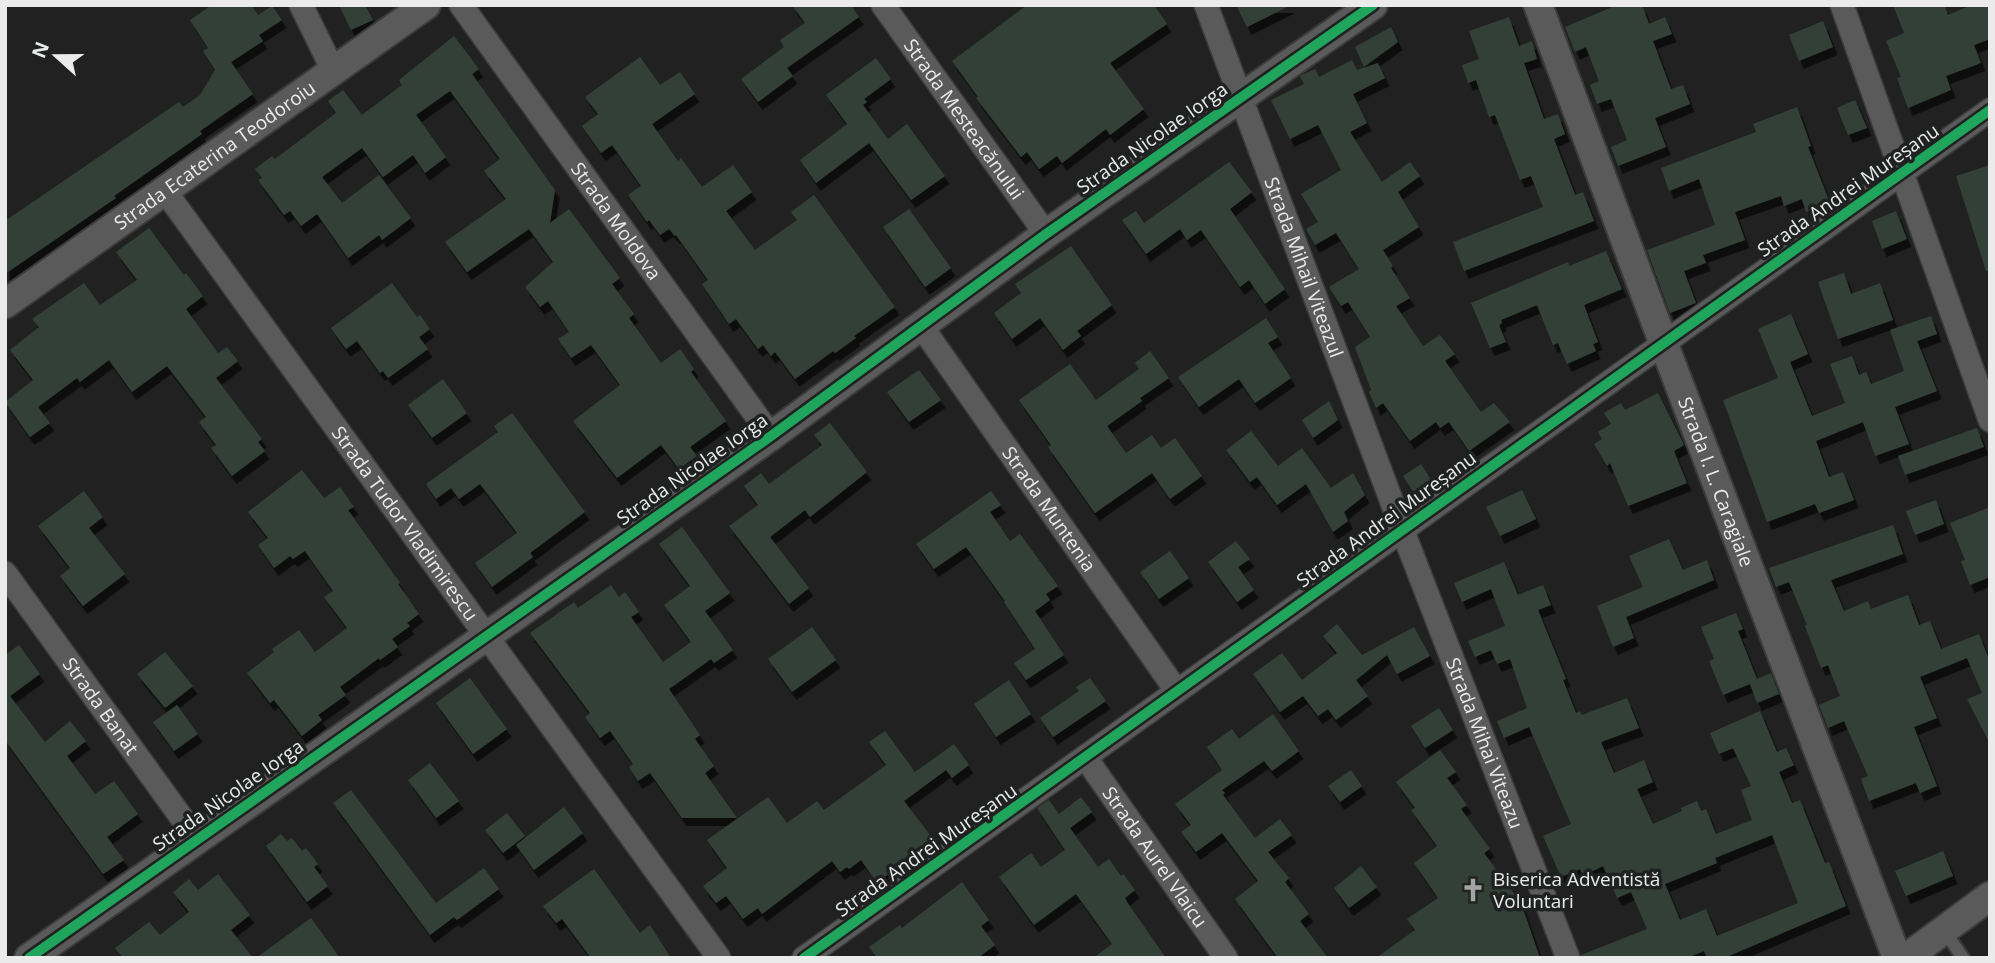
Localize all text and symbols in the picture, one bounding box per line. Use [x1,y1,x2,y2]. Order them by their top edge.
north arrow [21,21,91,91]
street label: Strada Mesteacănului [898,33,1030,205]
text: N [25,38,55,62]
street label: Strada Ecaterina Teodoroiu [109,75,320,236]
street label: Strada Nicolae Iorga [1071,76,1233,200]
street label: Strada Andrei Mureșanu [1752,117,1944,263]
street label: Strada Moldova [565,157,667,285]
street label: Strada Mihail Viteazul [1258,173,1350,361]
street label: Strada I. L. Caragiale [1672,393,1760,570]
street label: Strada Nicolae Iorga [611,407,773,531]
street label: Strada Tudor Vladimirescu [326,421,484,626]
street label: Strada Muntenia [996,441,1102,577]
street label: Strada Andrei Mureșanu [1291,445,1481,593]
street label: Strada Banat [57,652,145,760]
street label: Strada Mihai Viteazu [1440,654,1530,832]
street label: Strada Nicolae Iorga [147,733,309,857]
street label: Strada Andrei Mureșanu [830,777,1022,923]
street label: Strada Aurel Vlaicu [1097,781,1214,933]
place label: Biserica Adventistă Voluntari [1493,866,1660,914]
church icon: Biserica Adventistă Voluntari [1459,876,1487,904]

